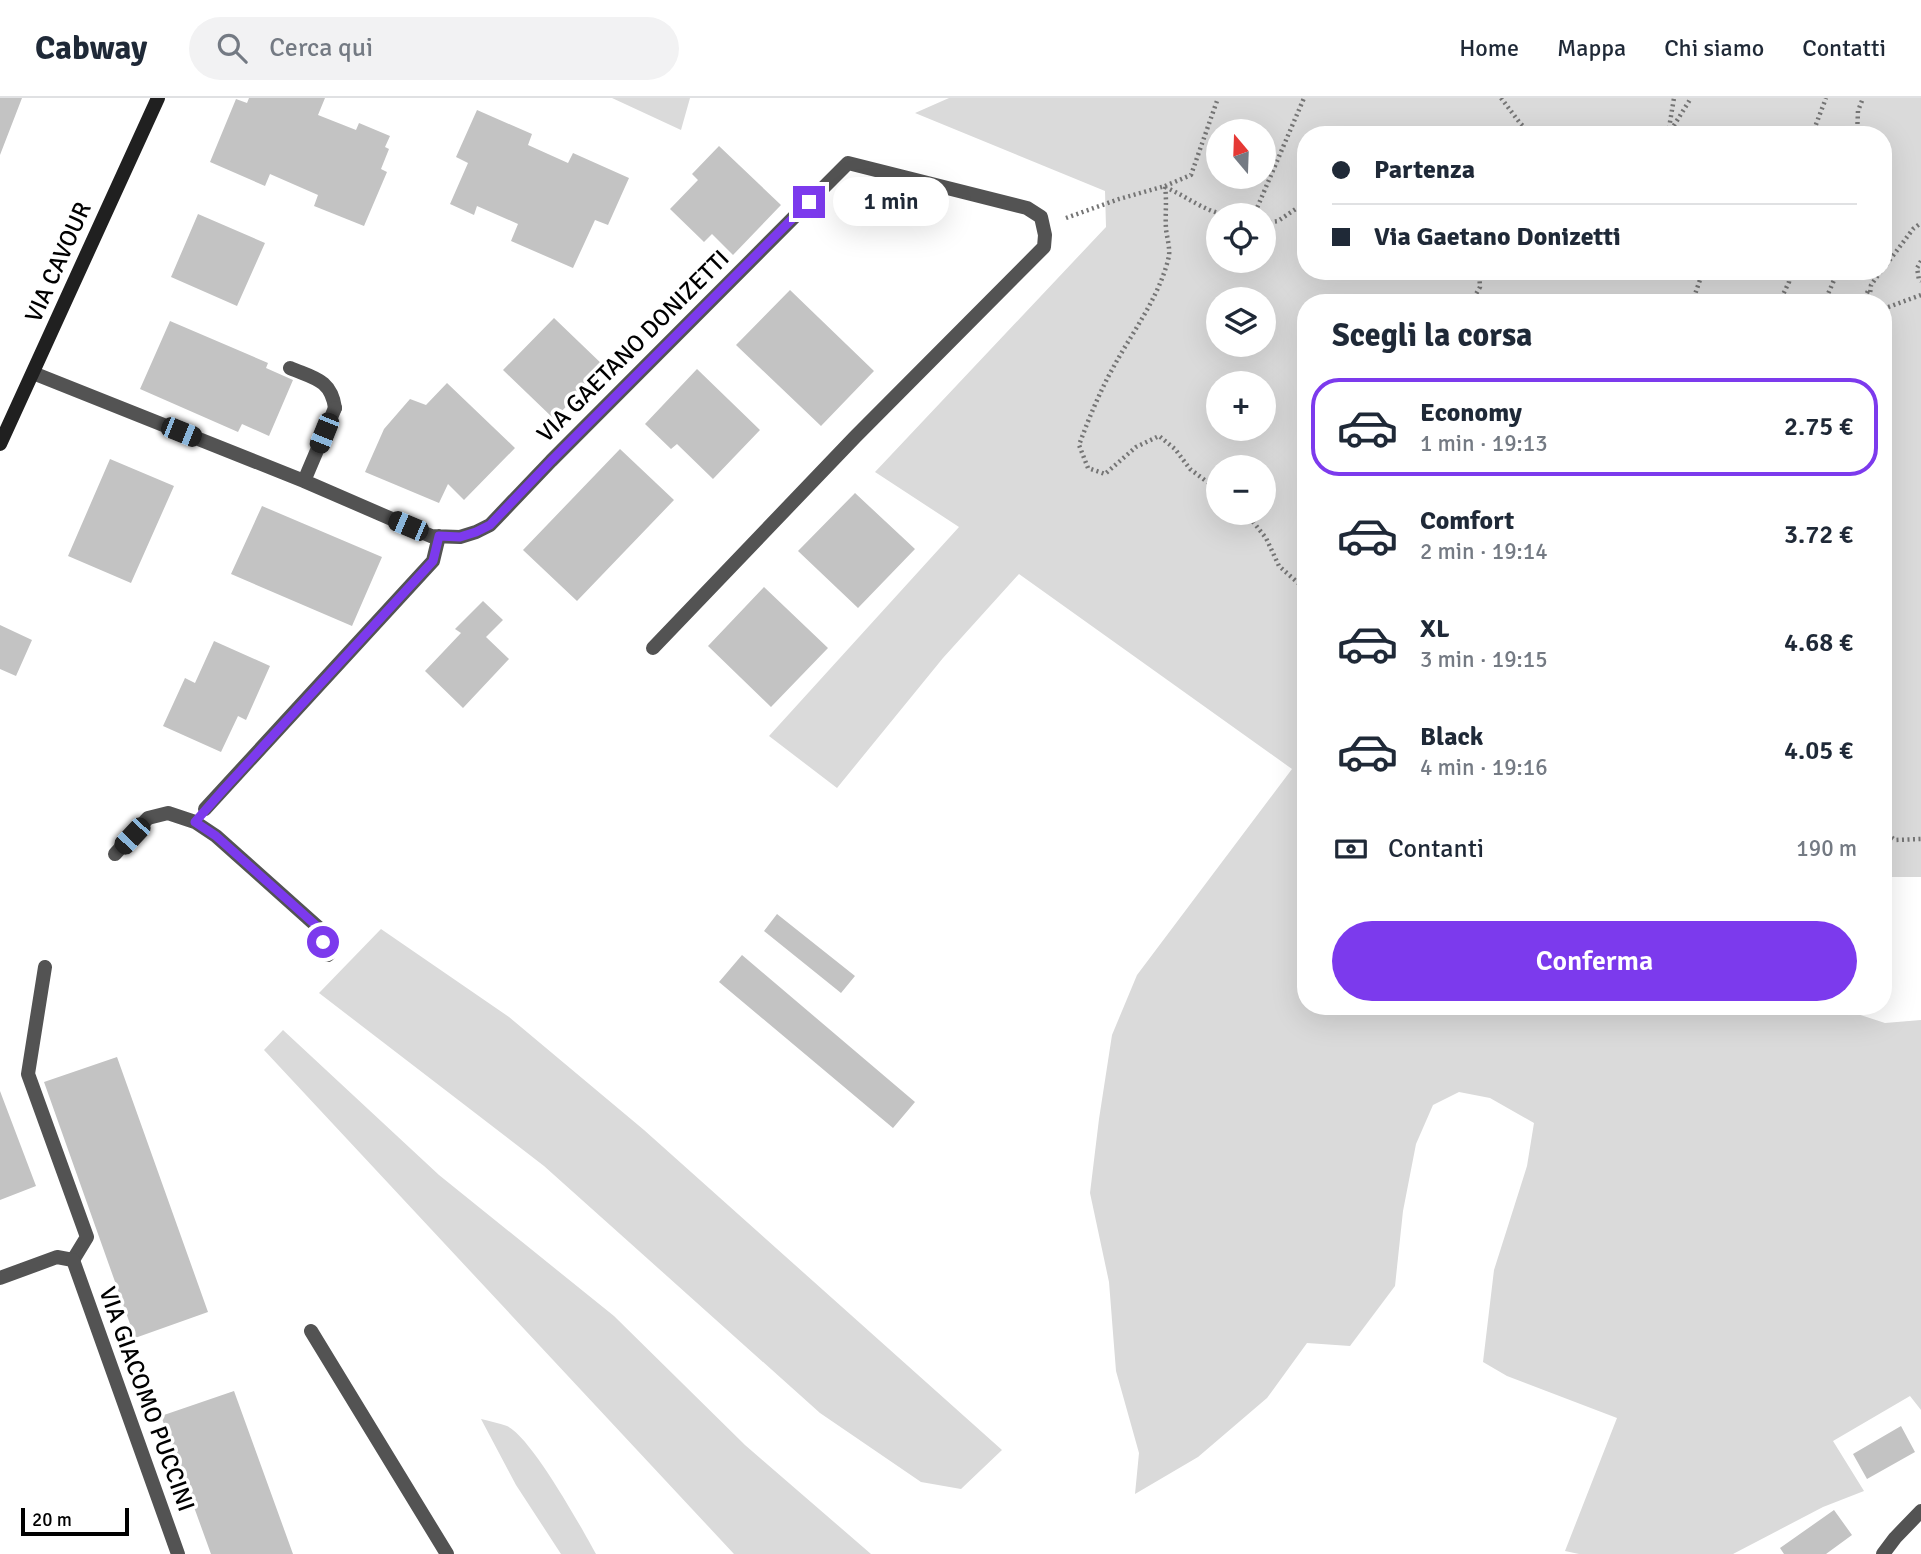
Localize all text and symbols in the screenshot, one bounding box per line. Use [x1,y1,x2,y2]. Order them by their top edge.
search box [189,17,679,80]
text: Cabway [35,28,147,69]
icon: search [213,29,251,67]
text: Cerca qui [269,32,373,64]
text: Home [1459,33,1519,63]
text: Mappa [1557,33,1626,63]
text: Chi siamo [1664,33,1764,63]
text: Contatti [1802,33,1886,63]
north arrow [1206,119,1276,189]
map controls [1206,119,1276,525]
text: Partenza [1374,154,1475,186]
callout: 1 min [834,178,949,226]
route end [793,186,825,218]
text: 1 min [863,187,919,216]
street label: VIA CAVOUR [18,197,98,327]
button: locate [1206,203,1276,273]
text: Via Gaetano Donizetti [1374,221,1621,253]
street label: VIA GAETANO DONIZETTI [530,243,736,449]
button: layers [1206,287,1276,357]
text: Scegli la corsa [1332,316,1533,355]
button: + [1206,371,1276,441]
icon: car [1336,396,1399,459]
text: Economy [1420,397,1522,429]
car [307,410,342,456]
text: 2.75 € [1784,411,1853,443]
car [158,414,205,450]
text: 1 min · 19:13 [1420,429,1548,458]
button: − [1206,455,1276,525]
icon: car [1336,504,1399,567]
text: Comfort [1420,505,1514,537]
car [385,508,432,544]
text: 3.72 € [1784,519,1853,551]
text: 2 min · 19:14 [1420,537,1548,566]
icon: car [1336,612,1399,675]
text: XL [1420,613,1450,645]
text: 4.68 € [1784,627,1853,659]
text: 3 min · 19:15 [1420,645,1548,674]
icon: car [1336,720,1399,783]
text: Black [1420,721,1483,753]
text: 4.05 € [1784,735,1853,767]
text: 4 min · 19:16 [1420,753,1548,782]
car [110,813,155,859]
icon: cash [1332,830,1370,868]
text: Contanti [1388,833,1484,865]
text: 190 m [1796,834,1857,863]
button: Conferma [1332,921,1857,1001]
route start [307,926,339,958]
street label: VIA GIACOMO PUCCINI [92,1283,202,1515]
scale bar [21,1505,130,1537]
text: 20 m [32,1508,72,1532]

